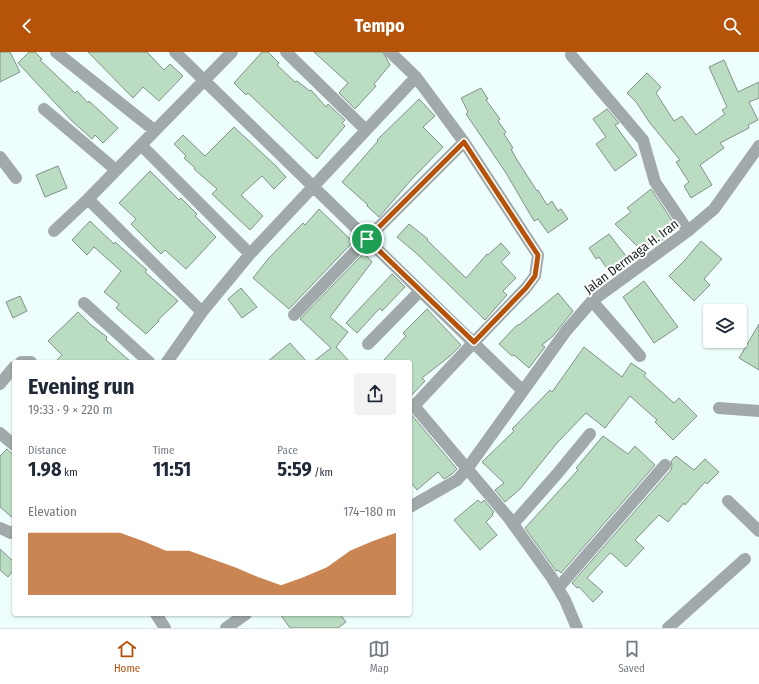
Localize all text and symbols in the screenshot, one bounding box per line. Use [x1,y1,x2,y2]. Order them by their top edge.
icon: back [16,15,38,37]
text: Tempo [354,15,405,37]
icon: search [721,15,743,37]
street label: Jalan Dermaga H. Iran [581,216,681,297]
pin [350,222,384,256]
icon: arrive [356,228,378,250]
map controls [703,304,747,348]
button: layers [703,304,747,348]
text: Evening run [28,373,135,400]
button: share [354,373,396,415]
text: 19:33 · 9 × 220 m [28,402,112,417]
text: Distance [28,444,67,457]
text: Time [153,444,174,457]
text: Pace [277,444,298,457]
text: 1.98 [28,457,62,481]
text: 11:51 [153,457,191,481]
text: 5:59 [277,457,312,481]
text: km [62,466,78,479]
text: /km [312,466,333,479]
text: Elevation [28,504,77,519]
text: 174–180 m [343,504,396,519]
tab: Home [114,638,140,675]
tab: Map [368,638,390,675]
tab: Saved [618,638,645,675]

